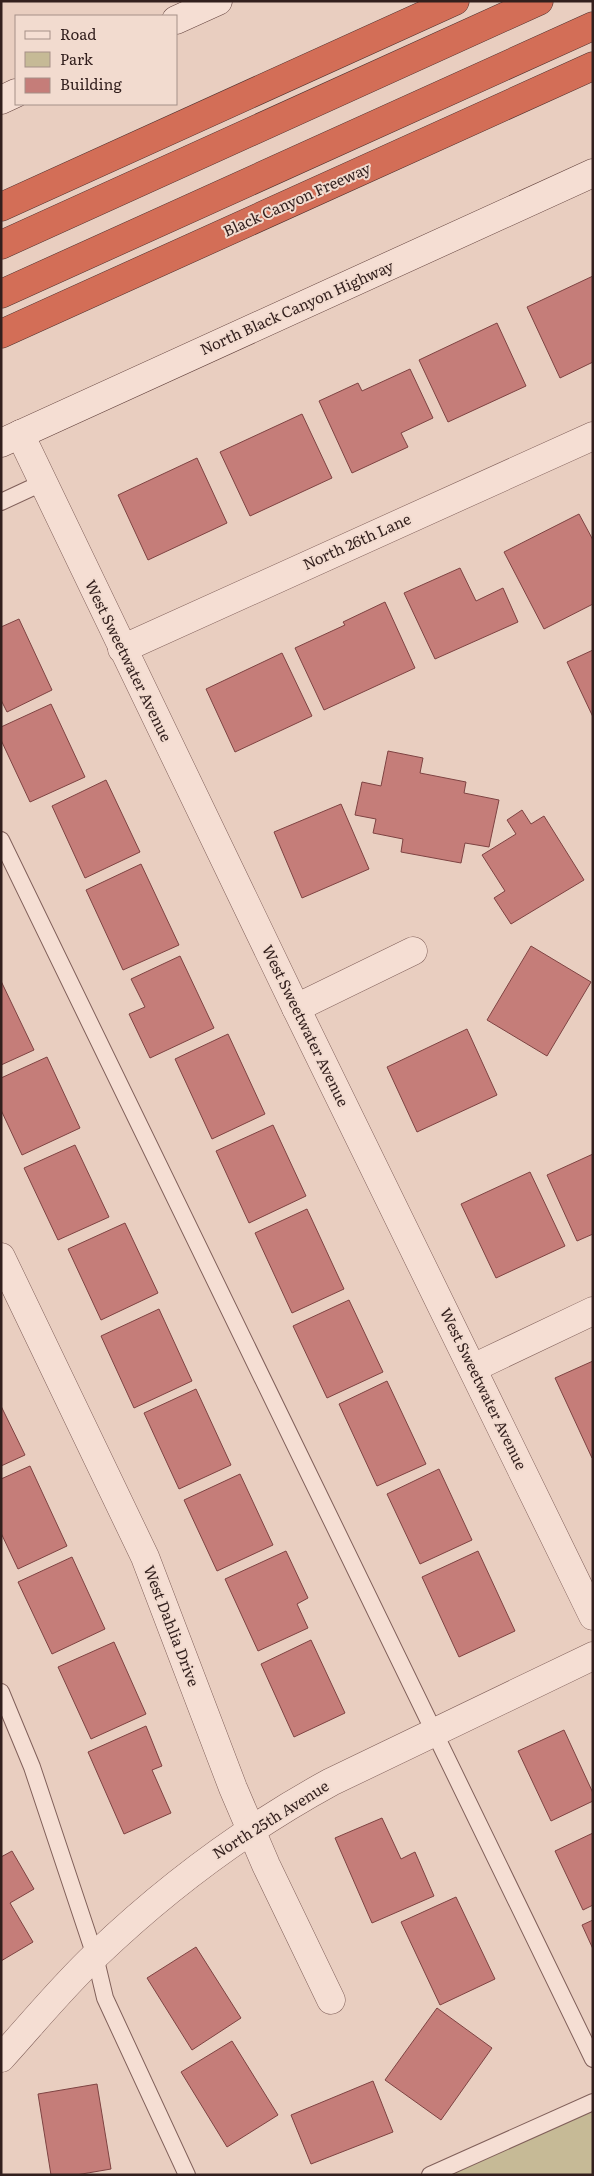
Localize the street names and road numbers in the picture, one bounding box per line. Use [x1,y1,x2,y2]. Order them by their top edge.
street label: Black Canyon Freeway [219,156,374,242]
street label: North Black Canyon Highway [196,253,397,360]
street label: North 26th Lane [299,506,414,575]
street label: West Sweetwater Avenue [80,575,179,745]
street label: West Sweetwater Avenue [257,940,356,1110]
street label: West Sweetwater Avenue [435,1303,534,1473]
street label: West Dahlia Drive [139,1561,206,1690]
street label: North 25th Avenue [208,1774,333,1864]

